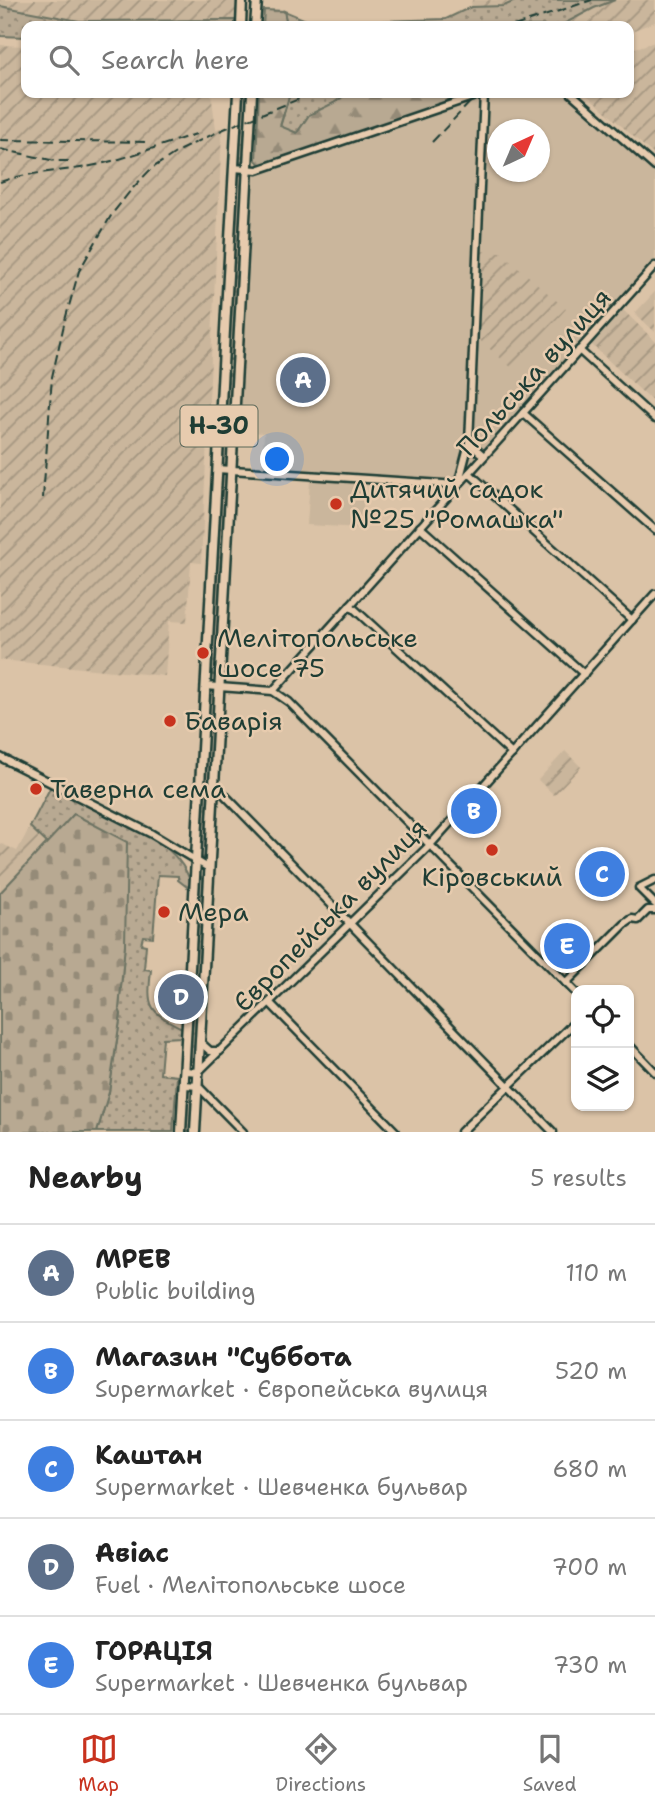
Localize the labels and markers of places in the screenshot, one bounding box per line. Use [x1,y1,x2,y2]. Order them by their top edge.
pin: A [280,354,326,406]
place label: Дитячий садок №25 "Ромашка" [350,471,564,536]
marker: Дитячий садок №25 "Ромашка" [328,496,344,512]
place label: Мелітопольське шосе 75 [217,620,418,685]
marker: Мелітопольське шосе 75 [195,645,211,661]
place label: Баварія [184,703,283,738]
marker: Баварія [162,713,178,729]
place label: Таверна сема [50,771,226,806]
marker: Таверна сема [28,781,44,797]
pin: B [451,785,497,837]
marker: Кіровський [484,842,500,858]
pin: C [579,848,625,900]
place label: Кіровський [421,859,563,894]
place label: Мера [178,894,249,929]
marker: Мера [156,904,172,920]
pin: E [544,920,590,972]
pin: D [158,971,204,1023]

